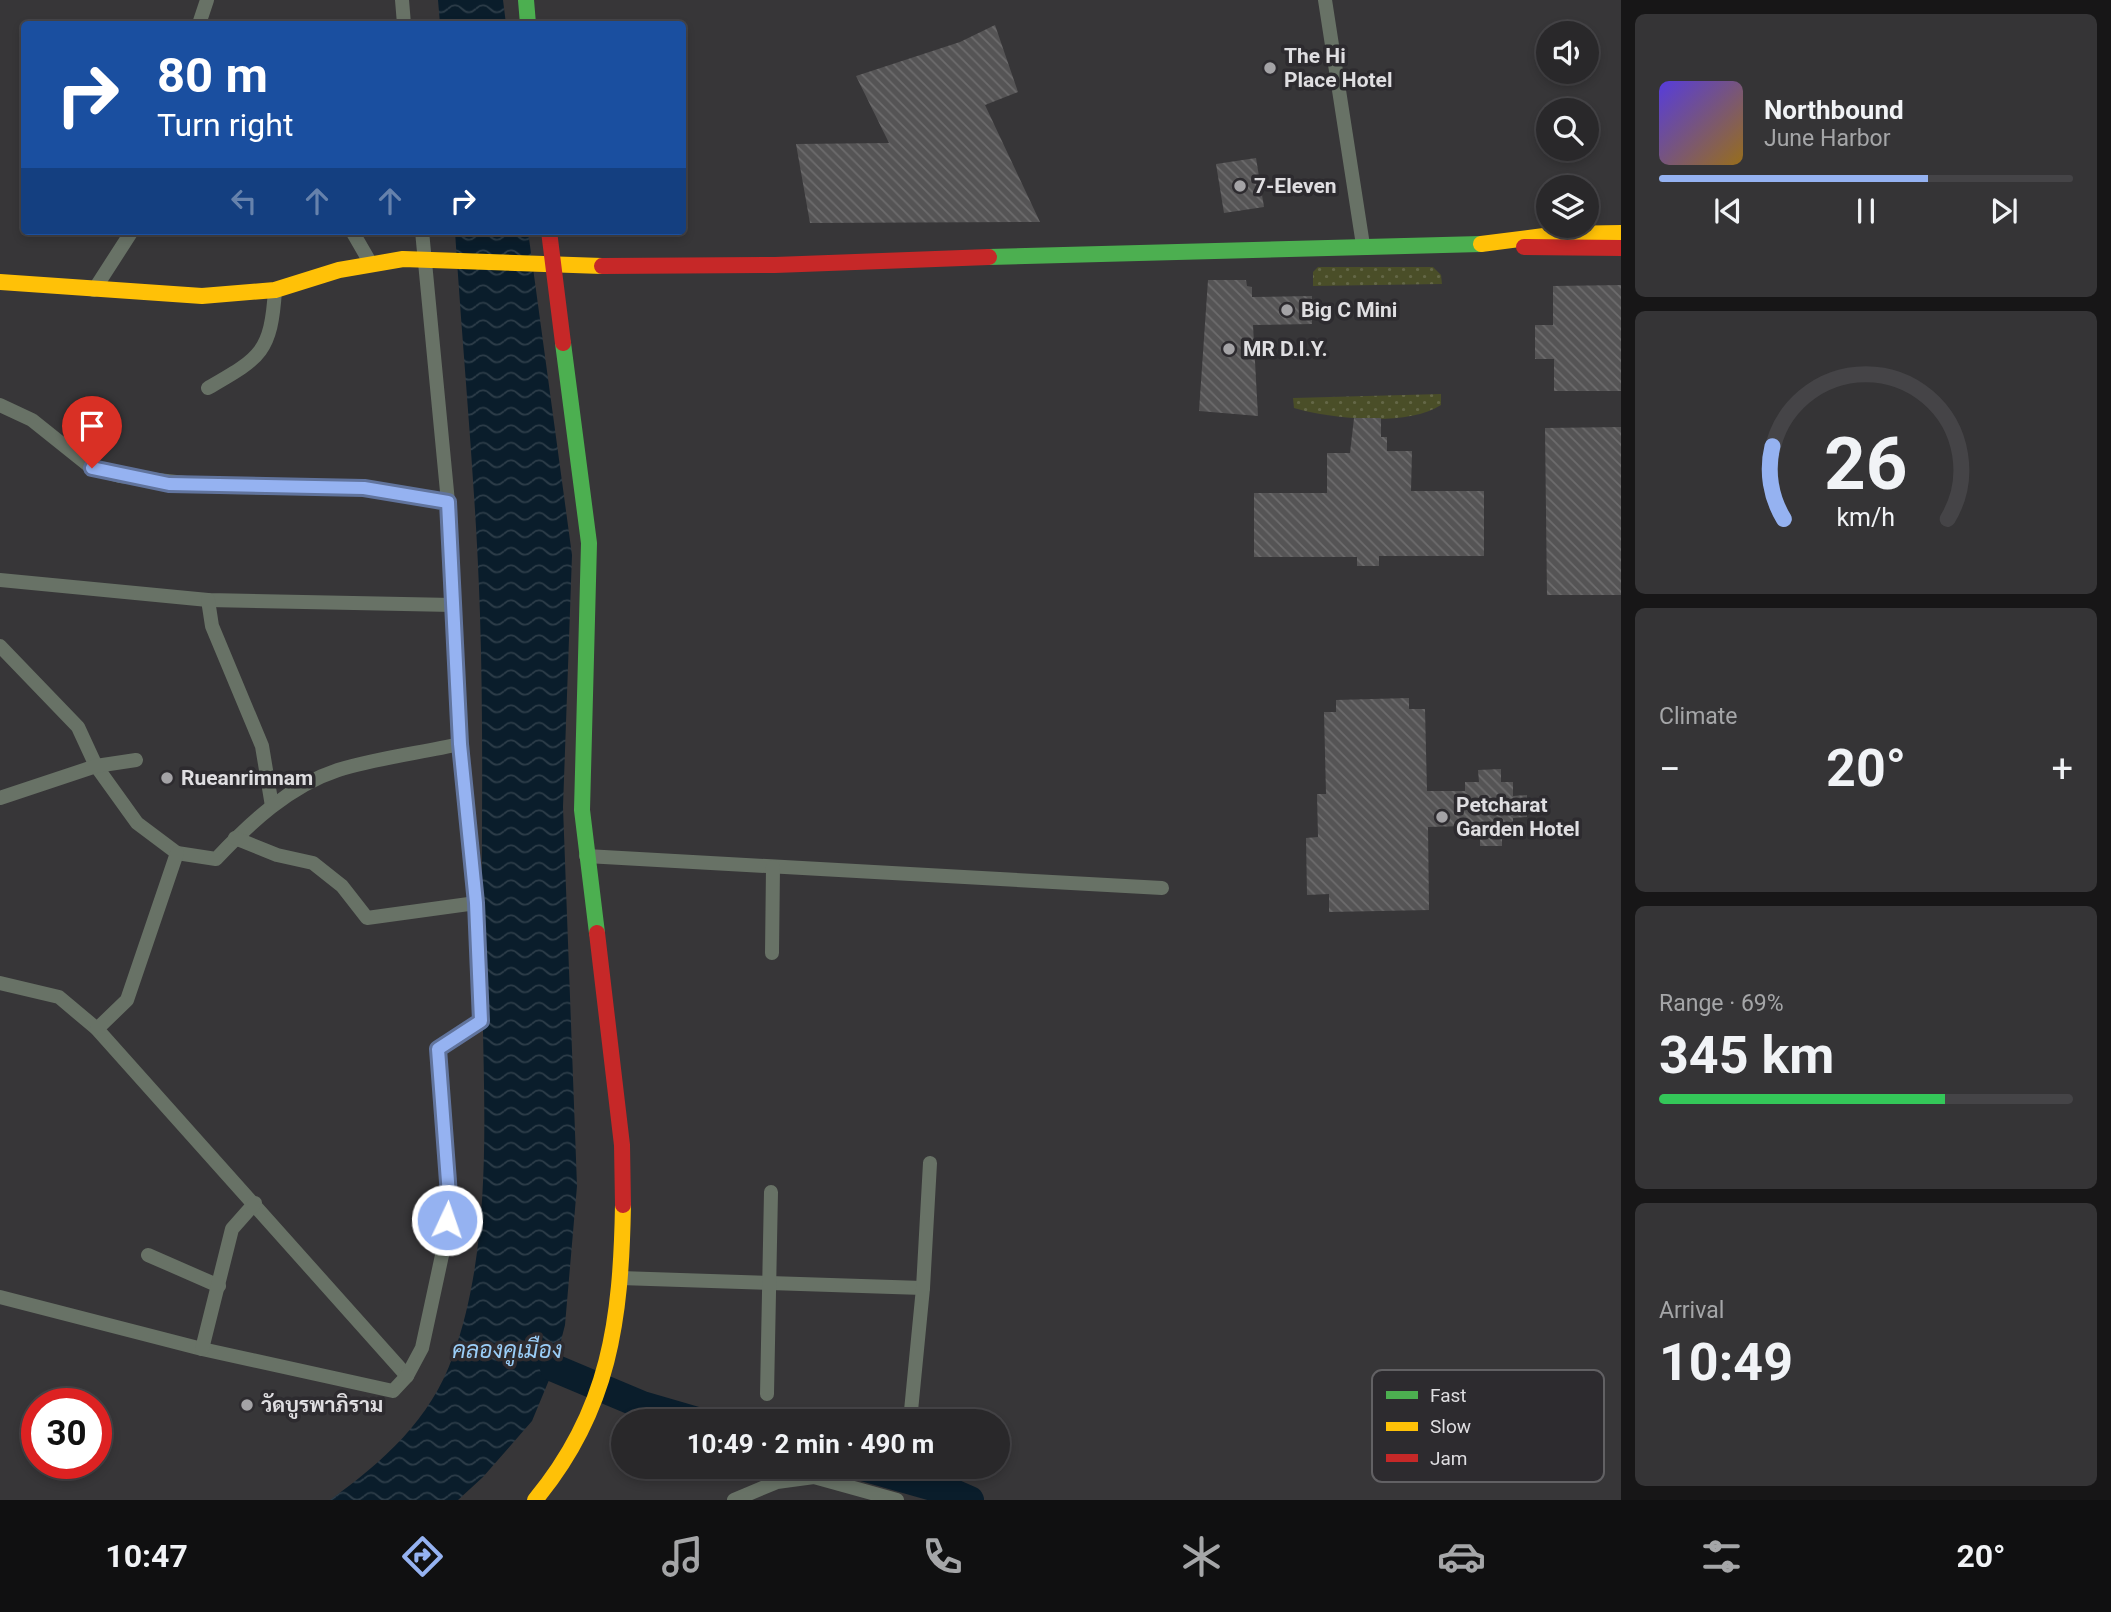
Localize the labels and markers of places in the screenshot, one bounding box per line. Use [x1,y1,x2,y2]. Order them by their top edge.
place label: The Hi Place Hotel [1284,44,1393,92]
marker: The Hi Place Hotel [1262,60,1278,76]
place label: 7-Eleven [1254,174,1337,198]
marker: 7-Eleven [1232,178,1248,194]
place label: Big C Mini [1301,298,1397,322]
marker: Big C Mini [1279,302,1295,318]
place label: MR D.I.Y. [1243,337,1328,361]
marker: MR D.I.Y. [1221,341,1237,357]
pin [62,396,122,468]
place label: Rueanrimnam [181,766,313,790]
marker: Rueanrimnam [159,770,175,786]
place label: Petcharat Garden Hotel [1456,793,1580,841]
marker: Petcharat Garden Hotel [1434,809,1450,825]
place label: วัดบูรพาภิราม [261,1393,383,1419]
marker: วัดบูรพาภิราม [239,1397,255,1413]

